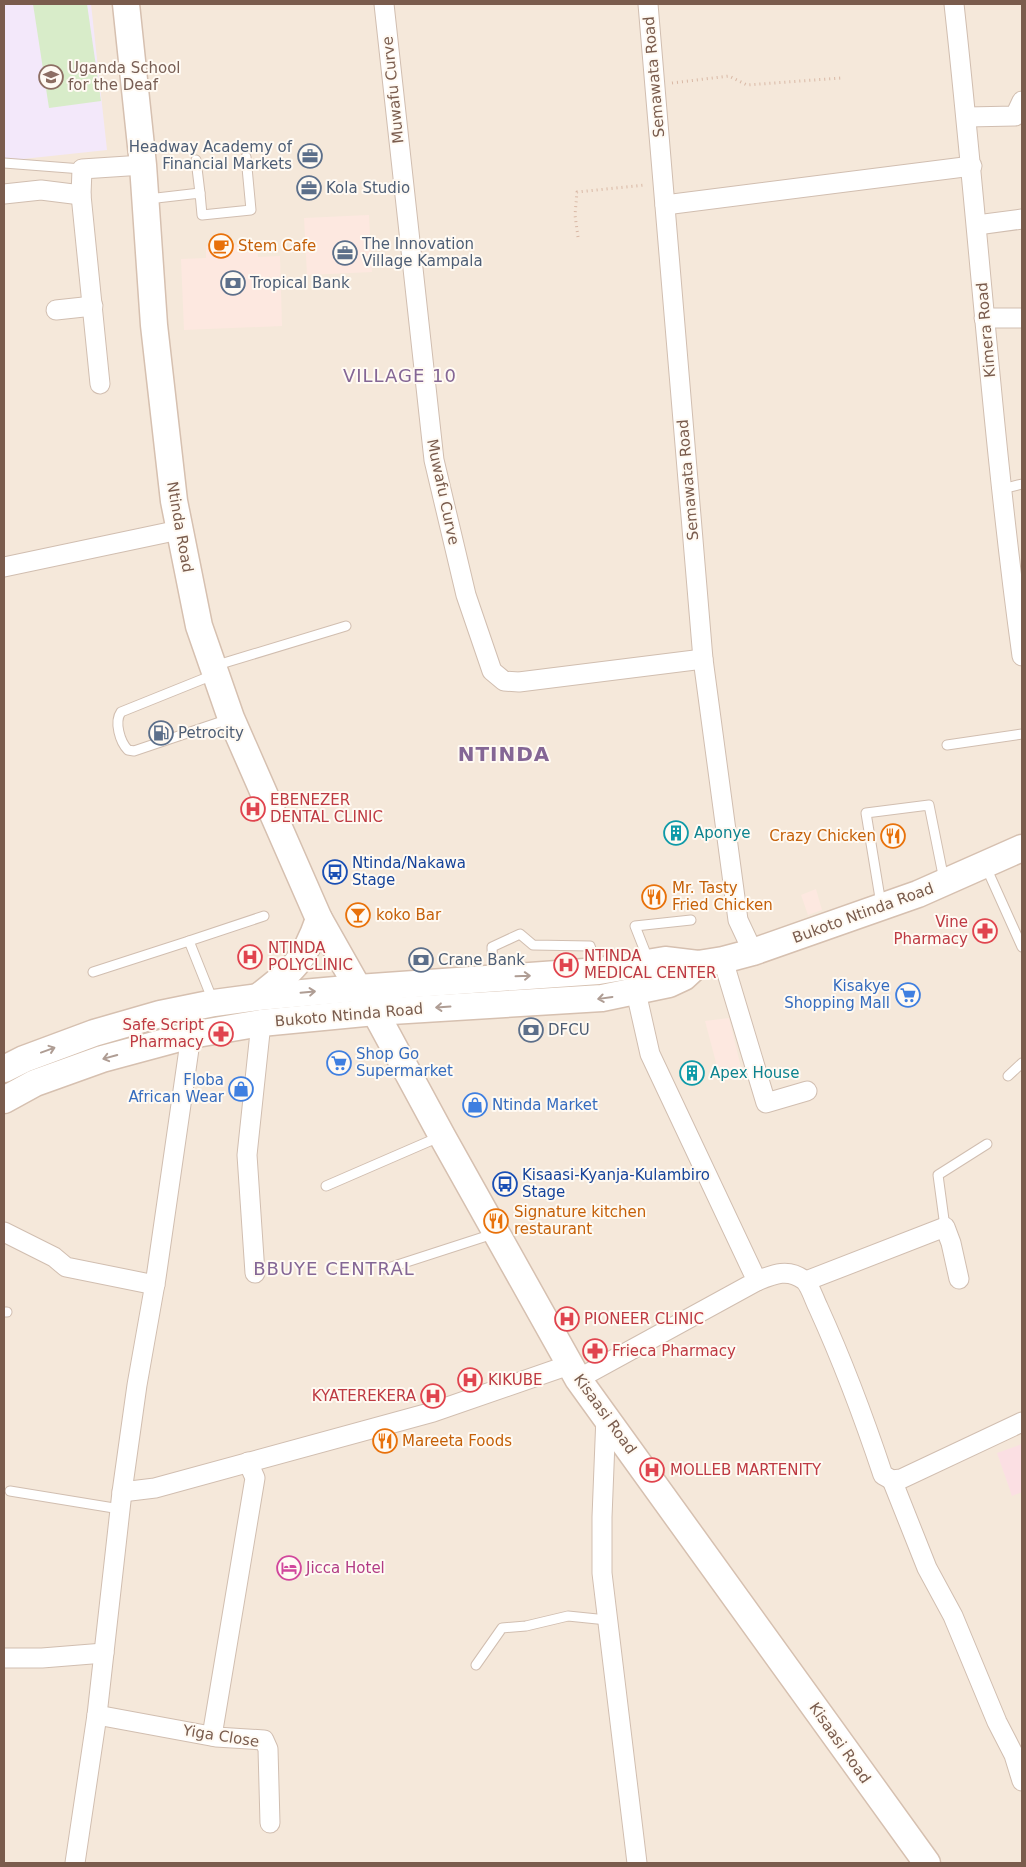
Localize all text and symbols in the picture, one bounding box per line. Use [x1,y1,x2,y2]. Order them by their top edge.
street label: Semawata Road [640,16,668,138]
street label: Muwafu Curve [378,35,408,145]
place label: Uganda School for the Deaf [68,59,180,94]
school or university icon: Uganda School for the Deaf [38,64,64,90]
place label: Headway Academy of Financial Markets [129,138,293,173]
office icon: Headway Academy of Financial Markets [297,143,323,169]
office icon: Kola Studio [296,175,322,201]
place label: Kola Studio [326,179,410,197]
cafe icon: Stem Cafe [208,233,234,259]
place label: The Innovation Village Kampala [361,235,483,270]
place label: Stem Cafe [238,237,316,255]
office icon: The Innovation Village Kampala [332,240,358,266]
bank icon: Tropical Bank [220,270,246,296]
place label: Tropical Bank [249,274,350,292]
street label: Kimera Road [973,282,999,378]
district label: VILLAGE 10 [343,365,457,386]
street label: Semawata Road [674,419,702,541]
street label: Muwafu Curve [423,437,463,547]
street label: Ntinda Road [163,480,197,574]
fuel station icon: Petrocity [148,720,174,746]
place label: Petrocity [178,724,244,742]
district label: NTINDA [458,742,550,766]
place label: EBENEZER DENTAL CLINIC [270,791,383,826]
hospital icon: EBENEZER DENTAL CLINIC [240,796,266,822]
building icon: Aponye [663,820,689,846]
restaurant icon: Crazy Chicken [880,823,906,849]
place label: Aponye [694,824,751,842]
place label: Crazy Chicken [769,827,876,845]
place label: Ntinda/Nakawa Stage [352,854,466,889]
bus stop icon: Ntinda/Nakawa Stage [322,859,348,885]
place label: Mr. Tasty Fried Chicken [672,879,773,914]
street label: Bukoto Ntinda Road [790,879,936,947]
restaurant icon: Mr. Tasty Fried Chicken [641,884,667,910]
bar icon: koko Bar [345,902,371,928]
place label: koko Bar [376,906,442,924]
place label: Vine Pharmacy [893,913,968,948]
pharmacy icon: Vine Pharmacy [972,918,998,944]
place label: NTINDA POLYCLINIC [268,939,353,974]
hospital icon: NTINDA POLYCLINIC [237,944,263,970]
bank icon: Crane Bank [408,947,434,973]
place label: NTINDA MEDICAL CENTER [584,947,717,982]
place label: Crane Bank [438,951,525,969]
hospital icon: NTINDA MEDICAL CENTER [553,952,579,978]
one-way arrow [514,972,530,981]
place label: Kisakye Shopping Mall [784,977,890,1012]
supermarket icon: Kisakye Shopping Mall [895,982,921,1008]
one-way arrow [300,987,316,997]
one-way arrow [597,993,613,1003]
street label: Bukoto Ntinda Road [274,1000,424,1030]
one-way arrow [435,1002,451,1011]
place label: Safe Script Pharmacy [123,1016,204,1051]
bank icon: DFCU [518,1017,544,1043]
pharmacy icon: Safe Script Pharmacy [208,1021,234,1047]
place label: DFCU [548,1021,590,1039]
one-way arrow [40,1045,55,1054]
place label: Shop Go Supermarket [356,1045,453,1080]
supermarket icon: Shop Go Supermarket [326,1050,352,1076]
one-way arrow [102,1052,118,1062]
building icon: Apex House [679,1060,705,1086]
place label: Apex House [710,1064,799,1082]
place label: Floba African Wear [128,1071,225,1106]
shop icon: Floba African Wear [228,1076,254,1102]
shop icon: Ntinda Market [462,1092,488,1118]
place label: Ntinda Market [492,1096,598,1114]
place label: Kisaasi-Kyanja-Kulambiro Stage [522,1166,710,1201]
bus stop icon: Kisaasi-Kyanja-Kulambiro Stage [492,1171,518,1197]
place label: Signature kitchen restaurant [514,1203,646,1238]
restaurant icon: Signature kitchen restaurant [483,1208,509,1234]
district label: BBUYE CENTRAL [253,1258,415,1279]
hospital icon: PIONEER CLINIC [554,1306,580,1332]
place label: PIONEER CLINIC [584,1310,704,1328]
pharmacy icon: Frieca Pharmacy [582,1338,608,1364]
place label: Frieca Pharmacy [612,1342,736,1360]
hospital icon: KIKUBE [457,1367,483,1393]
street label: Kisaasi Road [570,1370,640,1458]
place label: KIKUBE [488,1371,542,1389]
hospital icon: KYATEREKERA [420,1383,446,1409]
place label: KYATEREKERA [312,1387,417,1405]
restaurant icon: Mareeta Foods [372,1428,398,1454]
place label: Mareeta Foods [402,1432,512,1450]
hospital icon: MOLLEB MARTENITY [639,1457,665,1483]
place label: MOLLEB MARTENITY [670,1461,822,1479]
hotel icon: Jicca Hotel [276,1555,302,1581]
place label: Jicca Hotel [305,1559,385,1577]
street label: Kisaasi Road [805,1699,875,1787]
street label: Yiga Close [181,1721,261,1751]

